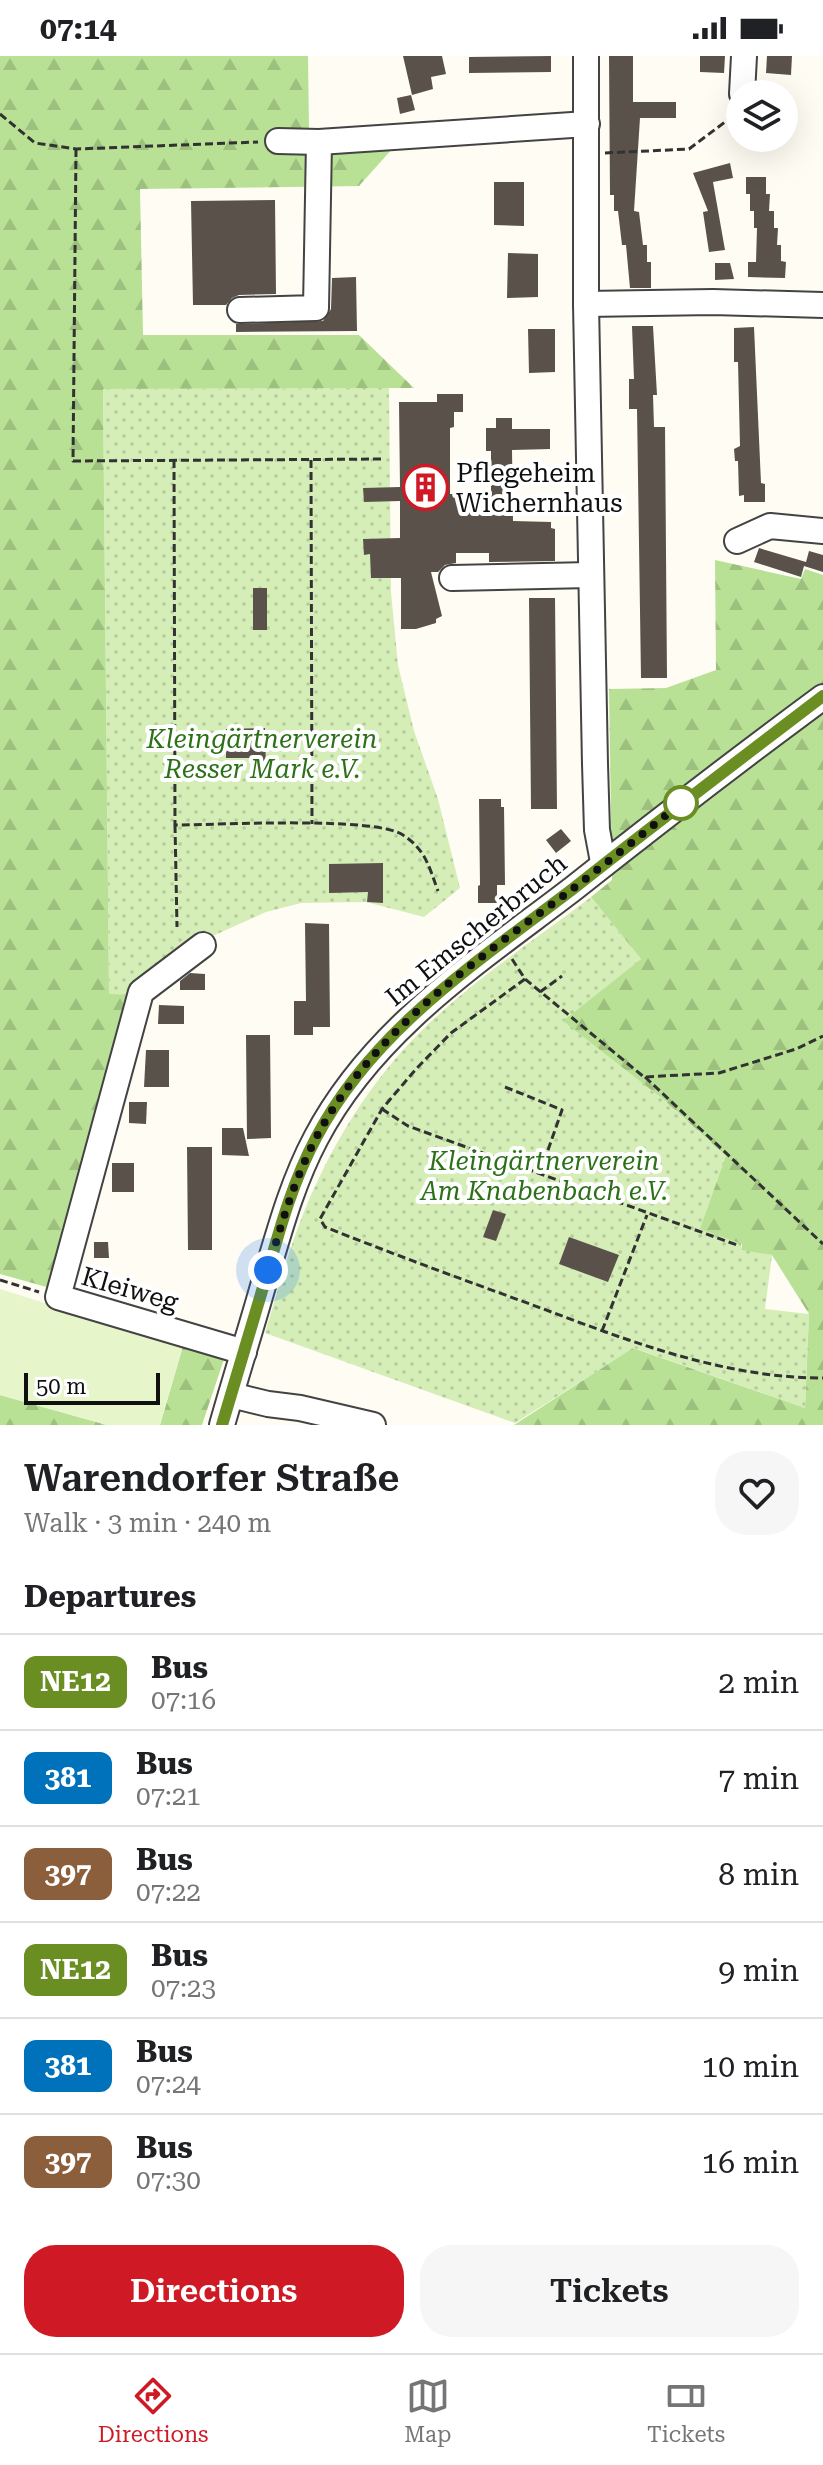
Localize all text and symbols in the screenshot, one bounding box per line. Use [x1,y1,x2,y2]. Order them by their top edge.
text: 07:14 [40,11,117,46]
map controls [726,80,798,152]
button: layers [726,80,798,152]
place label: Pflegeheim Wichernhaus [456,458,623,518]
building icon: Pflegeheim Wichernhaus [401,464,449,512]
park label: Kleingärtnerverein Resser Mark e.V. [146,724,377,784]
unlabelled marker [664,786,698,820]
street label: Im Emscherbruch [380,848,573,1012]
park label: Kleingärtnerverein Am Knabenbach e.V. [419,1146,667,1206]
your location [248,1250,288,1290]
street label: Kleiweg [78,1261,182,1317]
scale bar [24,1369,160,1405]
text: 50 m [36,1374,86,1399]
button: heart [715,1451,799,1535]
text: Warendorfer Straße [24,1456,399,1500]
text: Walk · 3 min · 240 m [24,1508,271,1538]
text: Departures [24,1579,196,1614]
text: Bus [151,1650,208,1685]
text: NE12 [40,1665,111,1698]
text: 2 min [718,1665,799,1700]
text: 07:16 [151,1685,216,1715]
text: Bus [136,1746,193,1781]
text: 381 [44,1761,92,1794]
text: 7 min [718,1761,799,1796]
text: 07:21 [136,1781,201,1811]
text: Bus [136,1842,193,1877]
text: 397 [44,1857,92,1890]
text: 8 min [718,1857,799,1892]
text: 07:22 [136,1877,201,1907]
text: Bus [151,1938,208,1973]
text: NE12 [40,1953,111,1986]
text: 9 min [718,1953,799,1988]
text: 07:23 [151,1973,216,2003]
text: Bus [136,2034,193,2069]
text: 381 [44,2049,92,2082]
text: 10 min [702,2049,799,2084]
text: 07:24 [136,2069,201,2099]
text: Bus [136,2130,193,2165]
text: 397 [44,2145,92,2178]
text: 16 min [702,2145,799,2180]
text: 07:30 [136,2165,201,2195]
button: Directions [24,2245,404,2337]
button: Tickets [420,2245,799,2337]
tab: Directions [98,2374,209,2447]
tab: Map [404,2374,451,2447]
tab: Tickets [647,2374,725,2447]

